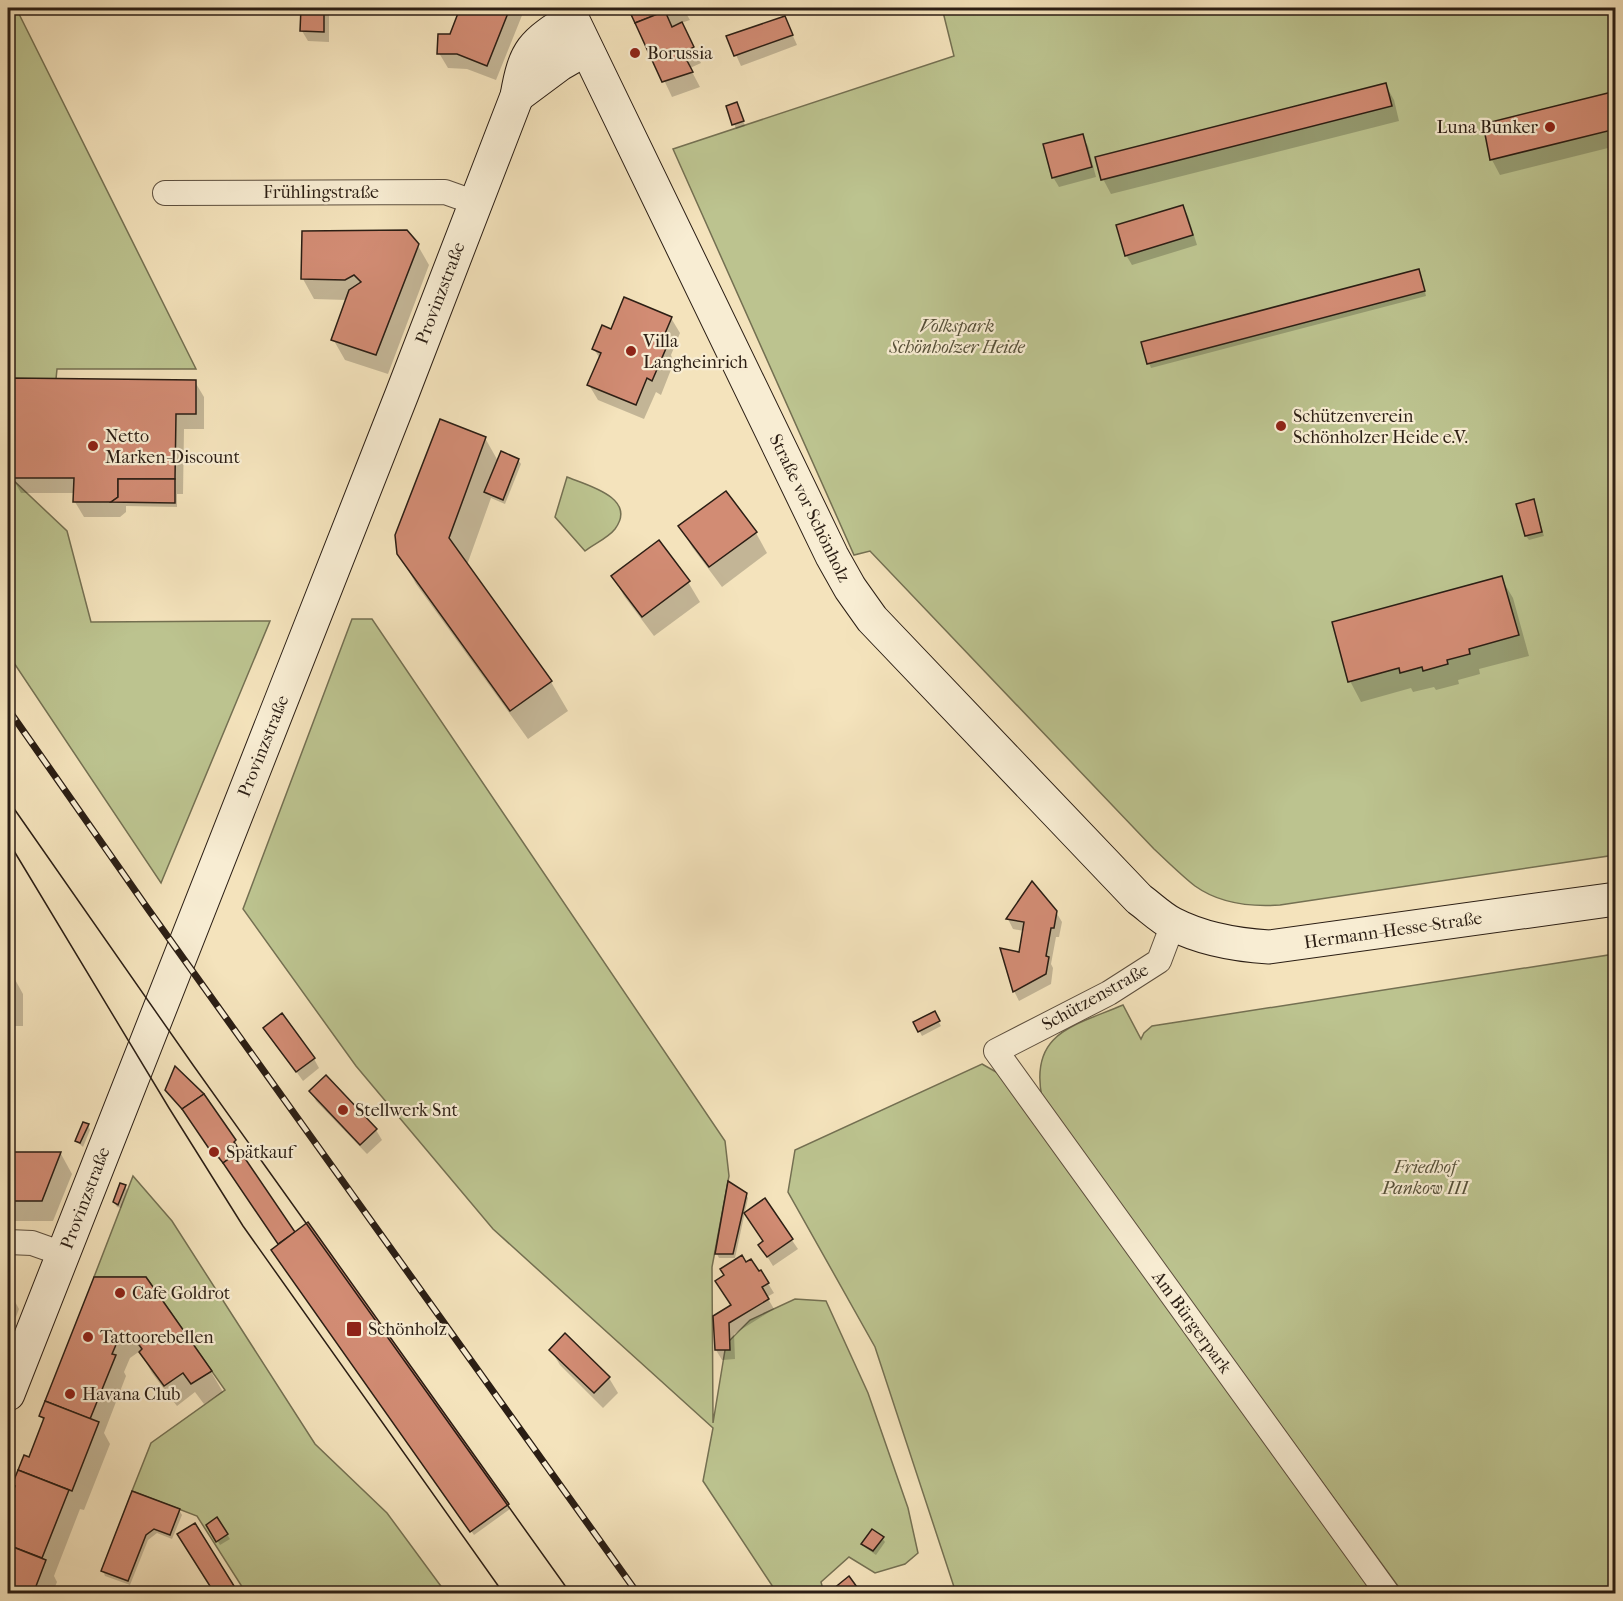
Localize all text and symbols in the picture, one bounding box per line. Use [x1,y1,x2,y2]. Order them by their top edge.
place label: Borussia [647,43,713,64]
marker: Borussia [628,46,642,60]
place label: Luna Bunker [1436,117,1538,138]
marker: Luna Bunker [1543,120,1557,134]
street label: Frühlingstraße [263,182,379,203]
street label: Provinzstraße [411,239,470,347]
park label: Volkspark Schönholzer Heide [888,316,1026,358]
place label: Villa Langheinrich [642,331,748,373]
marker: Villa Langheinrich [624,344,638,358]
place label: Schützenverein Schönholzer Heide e.V. [1293,406,1468,448]
marker: Schützenverein Schönholzer Heide e.V. [1274,419,1288,433]
place label: Netto Marken-Discount [105,426,240,468]
street label: Straße vor Schönholz [765,431,855,586]
marker: Netto Marken-Discount [86,439,100,453]
street label: Provinzstraße [234,692,293,800]
street label: Hermann-Hesse-Straße [1303,908,1484,953]
street label: Schützenstraße [1038,959,1152,1035]
place label: Stellwerk Snt [355,1100,458,1121]
marker: Stellwerk Snt [336,1103,350,1117]
place label: Spätkauf [226,1142,297,1163]
street label: Provinzstraße [56,1144,115,1252]
marker: Spätkauf [207,1145,221,1159]
park label: Friedhof Pankow III [1381,1157,1470,1199]
street label: Am Bürgerpark [1147,1266,1236,1378]
place label: Cafe Goldrot [132,1283,231,1304]
marker: Cafe Goldrot [113,1286,127,1300]
place label: Schönholz [368,1319,447,1340]
marker: Schönholz [345,1320,363,1338]
place label: Tattoorebellen [100,1327,214,1348]
marker: Tattoorebellen [81,1330,95,1344]
place label: Havana Club [82,1384,181,1405]
marker: Havana Club [63,1387,77,1401]

